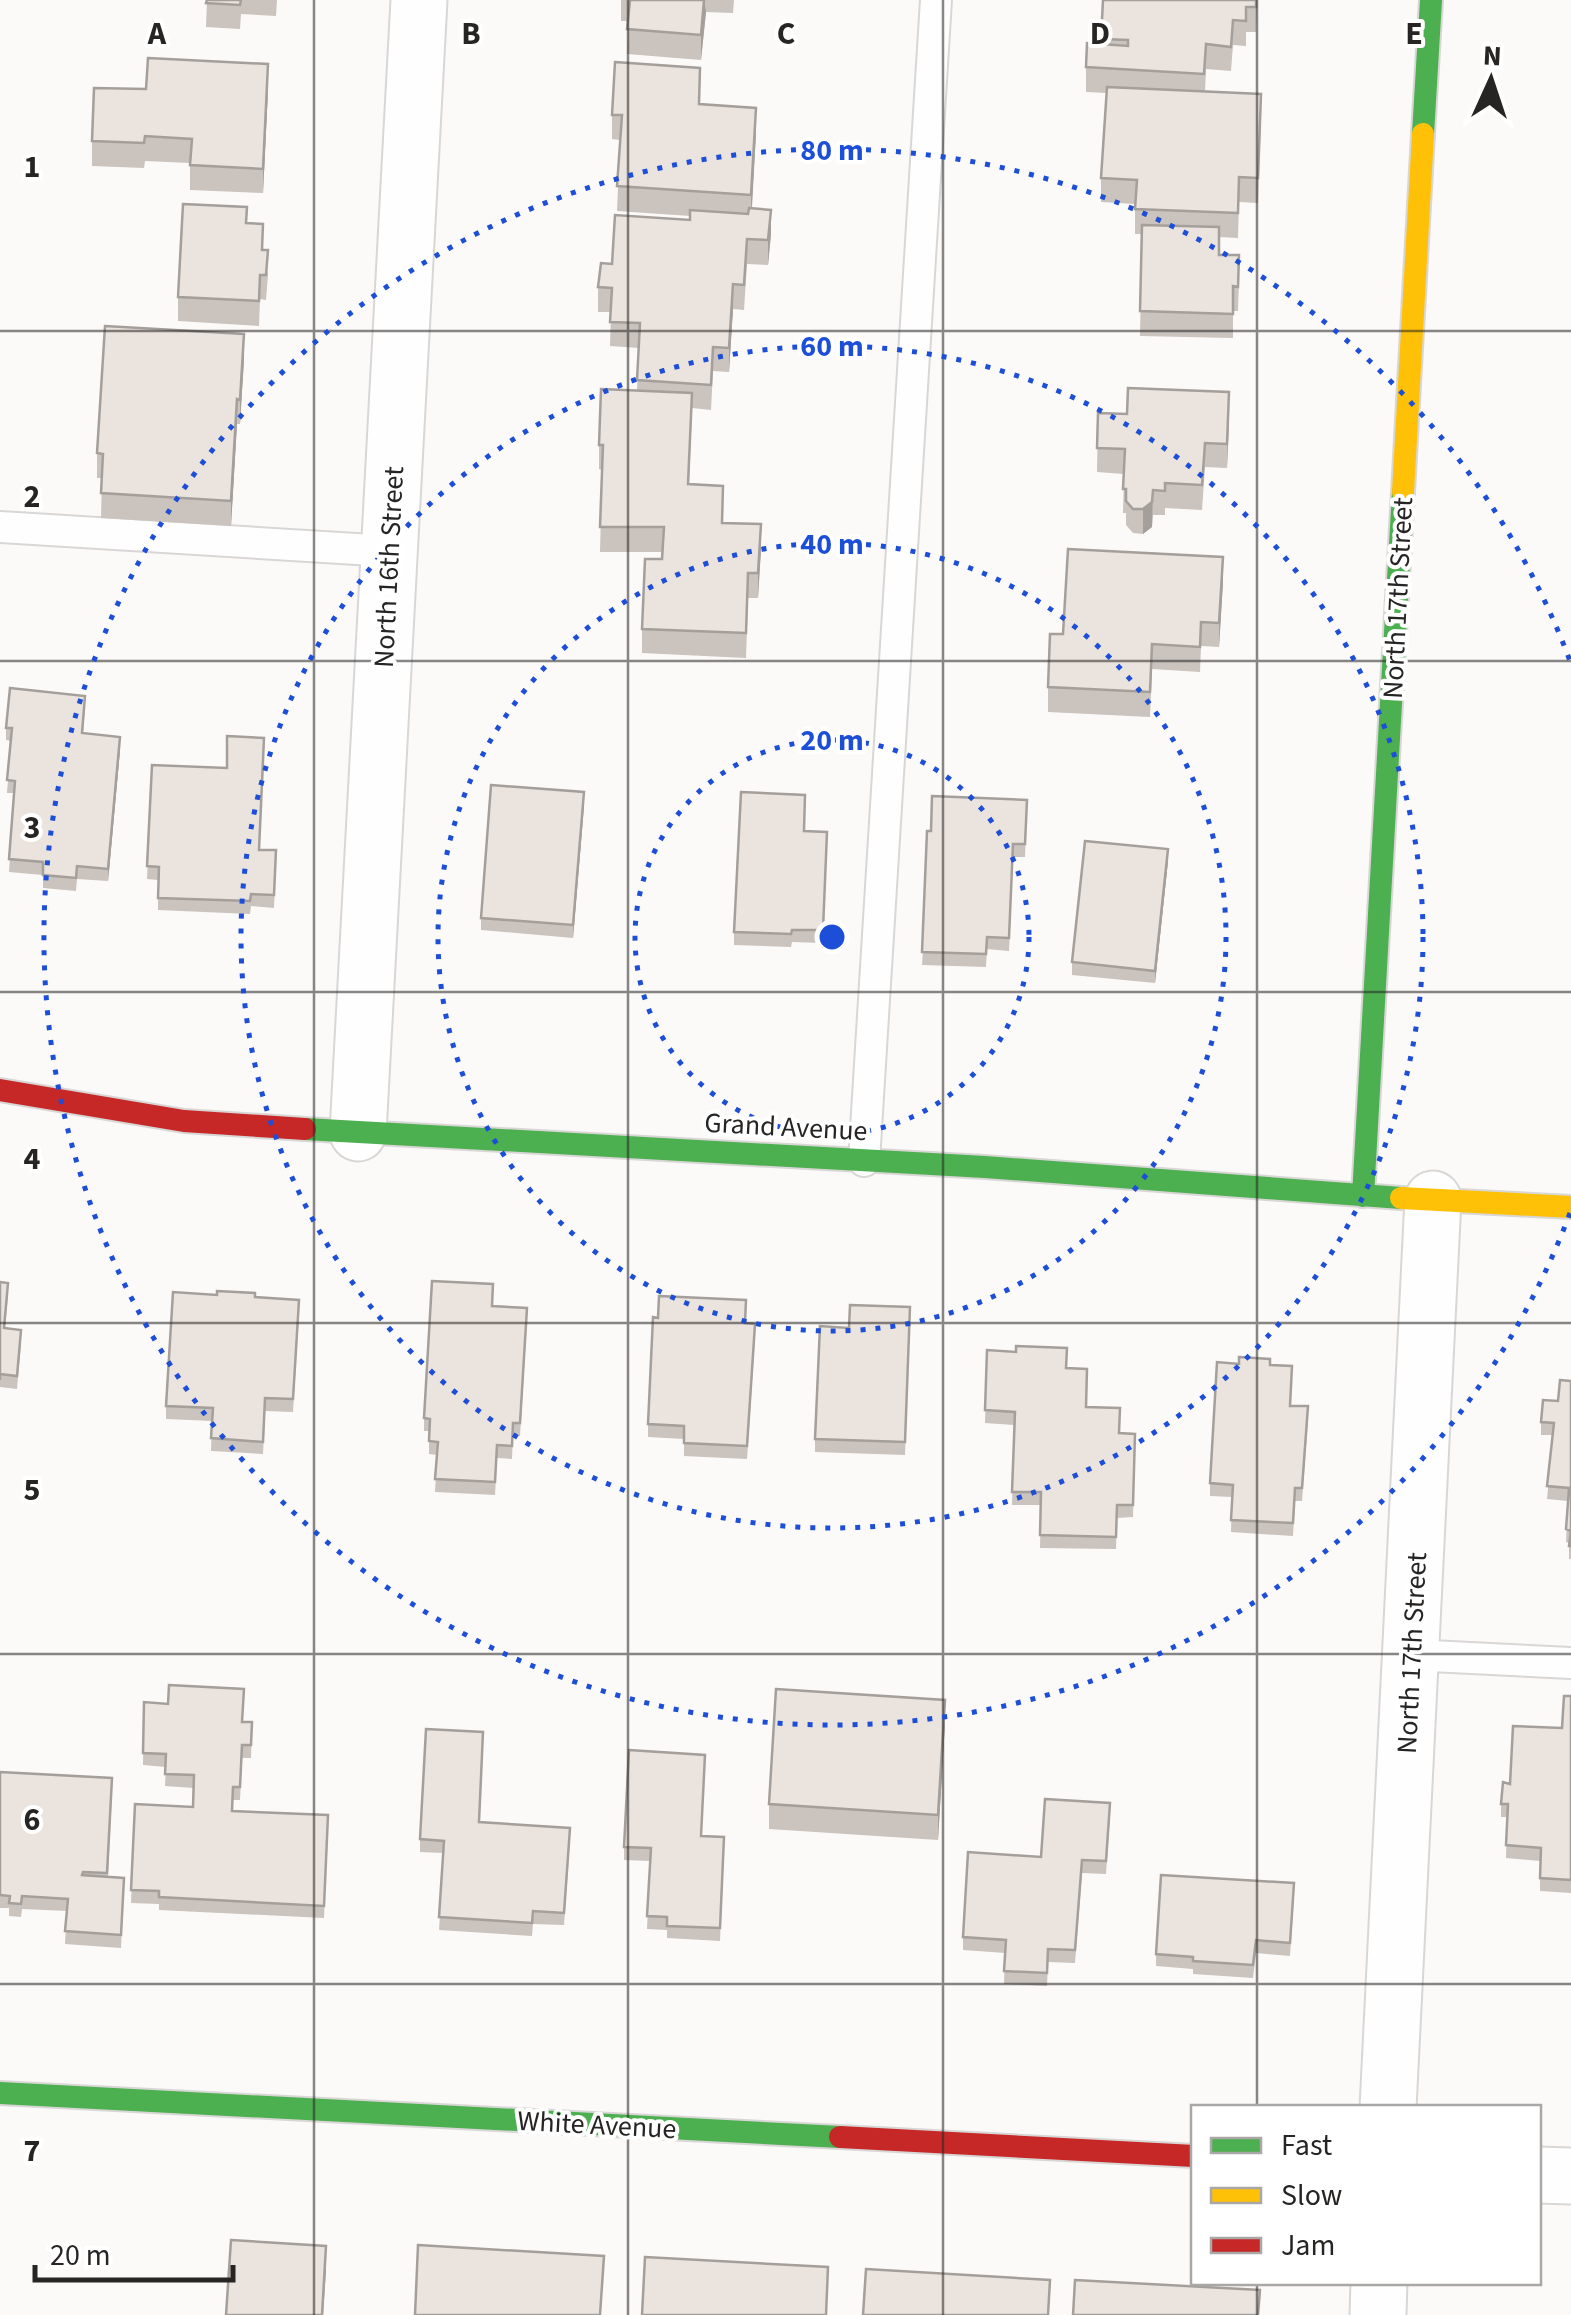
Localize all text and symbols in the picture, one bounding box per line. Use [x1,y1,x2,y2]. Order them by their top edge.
text: A [147,11,167,57]
text: B [461,11,481,57]
text: C [777,11,795,57]
text: D [1090,11,1110,57]
text: E [1405,11,1423,57]
north arrow [1441,30,1541,130]
text: N [1482,36,1503,76]
text: 80 m [800,129,864,172]
text: 1 [24,144,40,190]
text: 60 m [800,325,864,368]
street label: North 16th Street [364,465,414,669]
text: 2 [24,474,40,520]
street label: North 17th Street [1373,496,1423,700]
text: 40 m [800,523,864,566]
text: 20 m [800,719,864,762]
text: 3 [24,805,40,851]
centre of rings [814,919,850,955]
street label: Grand Avenue [703,1103,868,1151]
text: 4 [24,1136,41,1182]
text: 5 [24,1467,40,1513]
street label: North 17th Street [1387,1551,1437,1755]
text: 6 [24,1797,40,1843]
street label: White Avenue [517,2101,677,2149]
legend [1191,2105,1541,2285]
text: Fast [1281,2124,1332,2167]
text: 7 [24,2128,40,2174]
text: Slow [1281,2174,1342,2217]
scale bar [35,2220,232,2282]
text: Jam [1281,2224,1335,2267]
text: 20 m [50,2234,111,2277]

